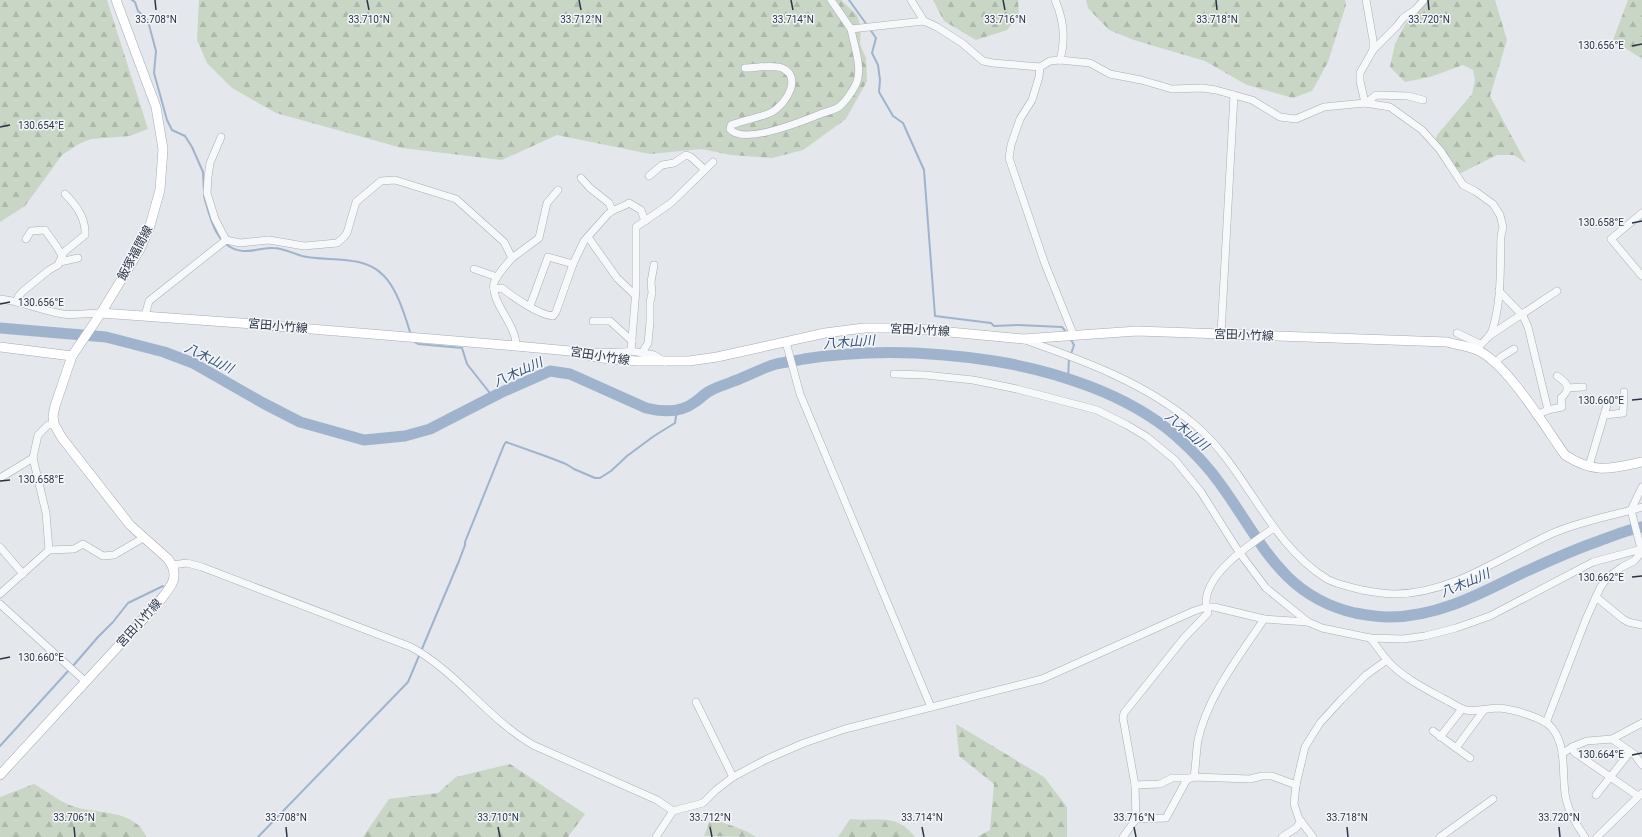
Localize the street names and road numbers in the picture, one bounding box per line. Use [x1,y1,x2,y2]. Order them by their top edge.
street label: 飯塚福間線 [115,223,155,283]
street label: 宮田小竹線 [247,316,309,336]
street label: 宮田小竹線 [890,321,950,339]
street label: 宮田小竹線 [1214,327,1274,343]
street label: 宮田小竹線 [569,344,631,368]
street label: 宮田小竹線 [114,596,164,650]

